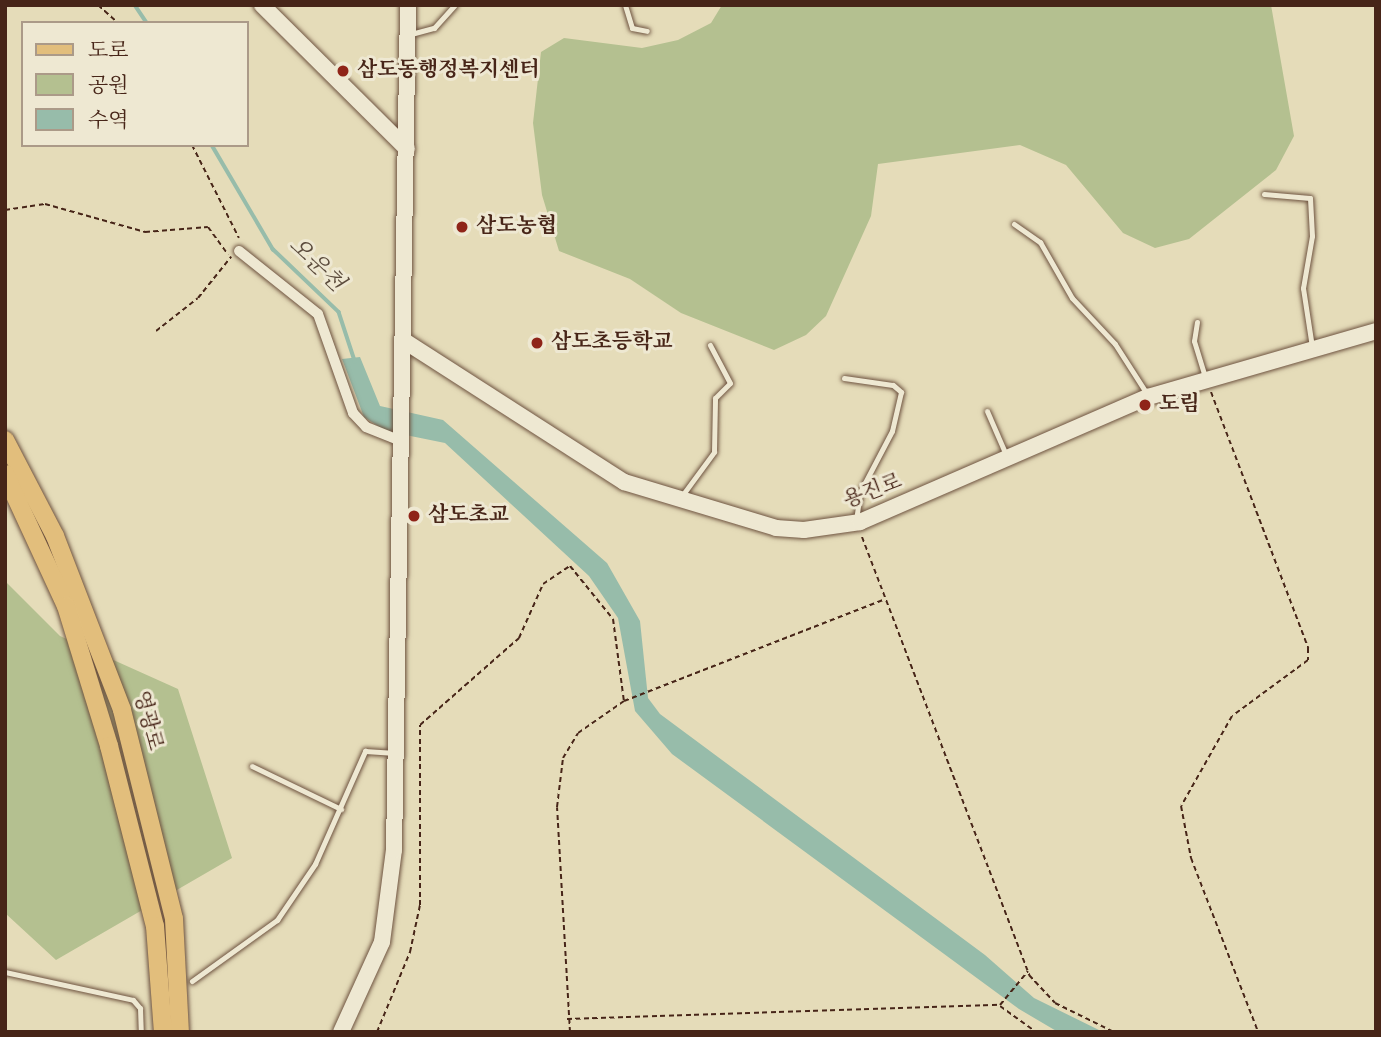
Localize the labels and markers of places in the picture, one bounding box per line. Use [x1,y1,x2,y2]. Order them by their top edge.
place label: 삼도동행정복지센터 [357,58,540,84]
marker: 삼도동행정복지센터 [335,63,351,79]
place label: 삼도농협 [476,214,557,240]
marker: 삼도농협 [454,219,470,235]
place label: 삼도초등학교 [551,330,673,356]
marker: 삼도초등학교 [529,335,545,351]
place label: 도림 [1159,392,1200,418]
marker: 도림 [1137,397,1153,413]
place label: 삼도초교 [428,503,509,529]
marker: 삼도초교 [406,508,422,524]

